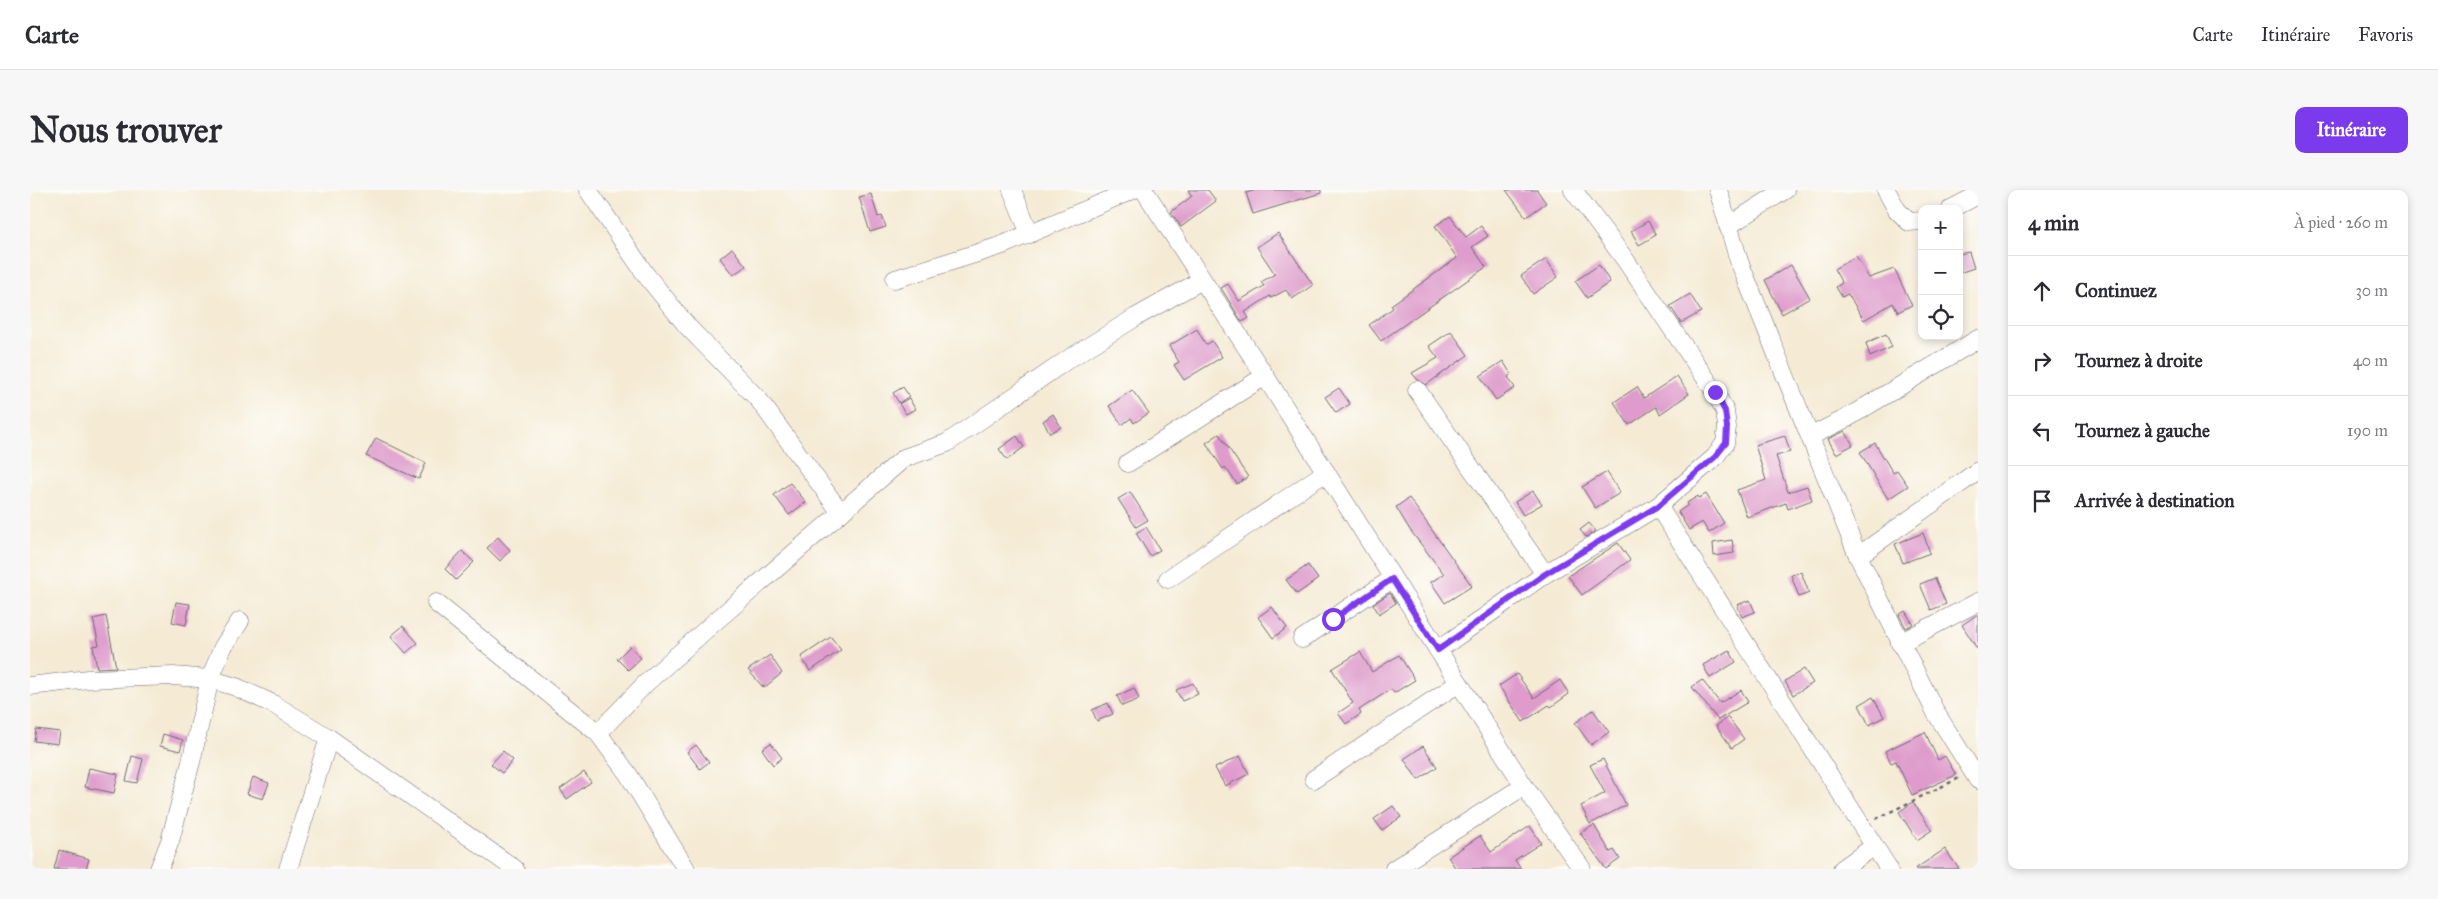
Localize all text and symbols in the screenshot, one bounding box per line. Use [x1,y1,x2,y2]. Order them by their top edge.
text: Carte [25,20,79,50]
text: Carte [2193,24,2233,46]
text: Itinéraire [2261,24,2330,46]
text: Favoris [2358,24,2413,46]
button: Itinéraire [2295,107,2408,153]
text: Nous trouver [30,109,222,152]
map controls [1918,205,1963,340]
button: + [1918,205,1963,250]
text: 4 min [2028,210,2079,236]
text: À pied · 260 m [2294,213,2388,232]
button: − [1918,250,1963,295]
icon: ahead [2028,277,2056,305]
text: Continuez [2075,279,2157,302]
text: 30 m [2355,281,2388,300]
button: locate [1918,295,1963,340]
icon: right [2028,347,2056,375]
text: Tournez à droite [2075,349,2203,372]
text: 40 m [2353,351,2388,370]
route end [1704,381,1727,404]
icon: left [2028,417,2056,445]
text: Tournez à gauche [2075,419,2210,442]
text: 190 m [2347,421,2388,440]
icon: arrive [2028,487,2056,515]
text: Arrivée à destination [2075,489,2234,512]
route start [1322,608,1345,631]

